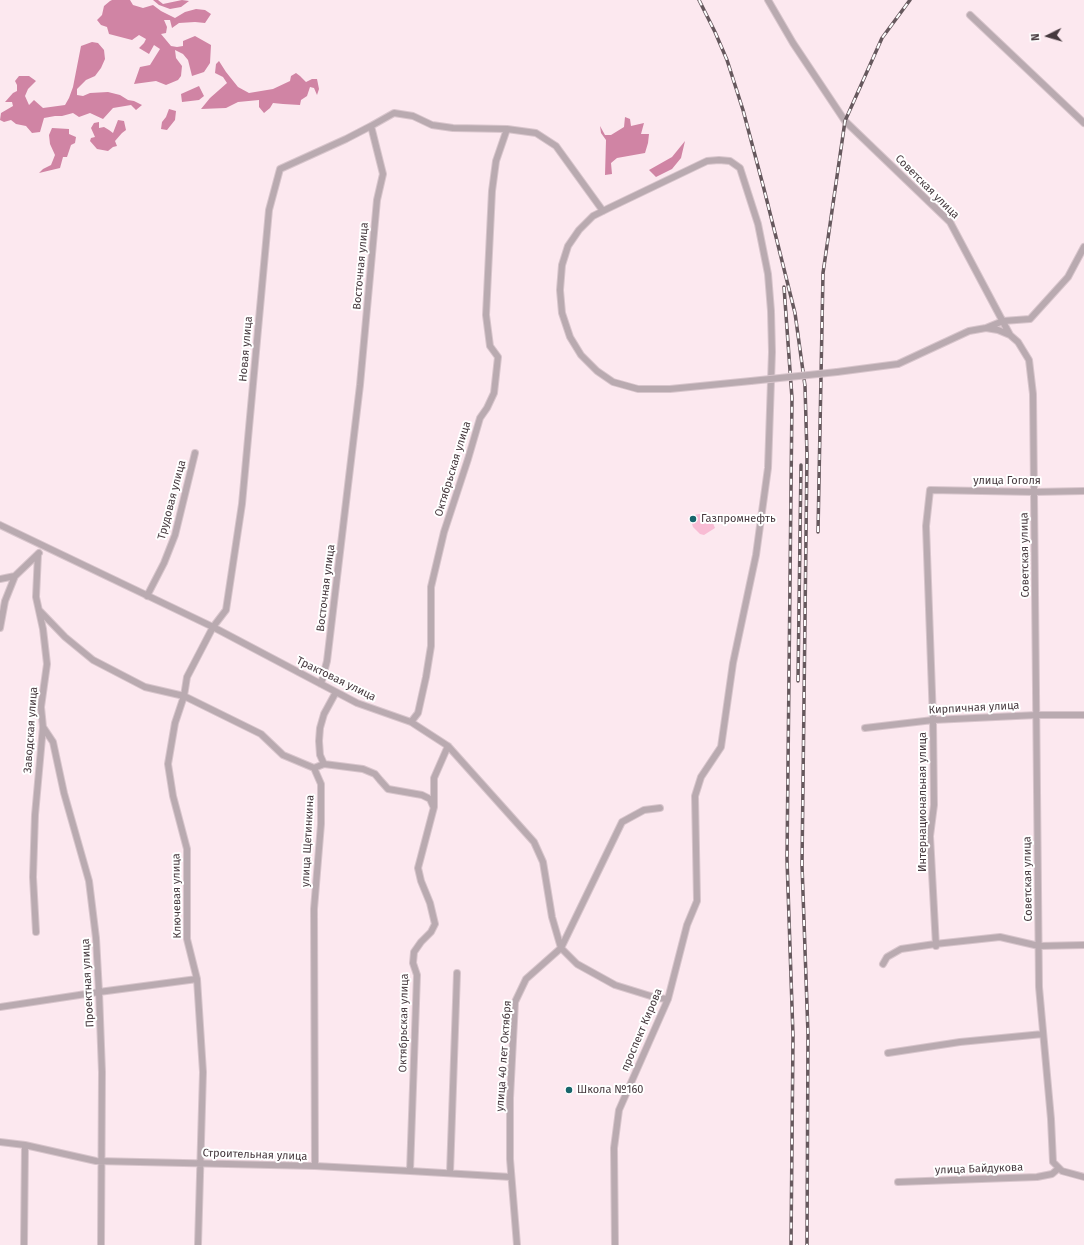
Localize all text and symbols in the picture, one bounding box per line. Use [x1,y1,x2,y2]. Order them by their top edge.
north arrow [1028,16,1068,56]
text: N [1029,33,1042,41]
street label: Советская улица [892,152,962,222]
street label: Восточная улица [351,222,371,310]
street label: Новая улица [237,316,255,382]
street label: Октябрьская улица [432,420,474,518]
street label: Трудовая улица [155,459,189,541]
street label: улица Гоголя [973,474,1041,488]
place label: Газпромнефть [701,512,776,526]
street label: Советская улица [1018,512,1032,598]
marker: Газпромнефть [688,514,698,524]
street label: Восточная улица [314,544,338,632]
street label: Трактовая улица [294,654,378,704]
street label: Заводская улица [21,686,41,774]
street label: Кирпичная улица [928,699,1020,717]
street label: Интернациональная улица [916,732,930,872]
street label: улица Щетинкина [299,795,317,887]
street label: Советская улица [1021,836,1035,922]
street label: Ключевая улица [170,853,184,939]
street label: Проектная улица [79,938,97,1028]
street label: Октябрьская улица [397,973,411,1073]
street label: проспект Кирова [619,987,665,1073]
street label: улица 40 лет Октября [494,1000,514,1112]
place label: Школа №160 [577,1083,643,1097]
marker: Школа №160 [564,1085,574,1095]
street label: Строительная улица [202,1147,308,1163]
street label: улица Байдукова [935,1161,1023,1177]

